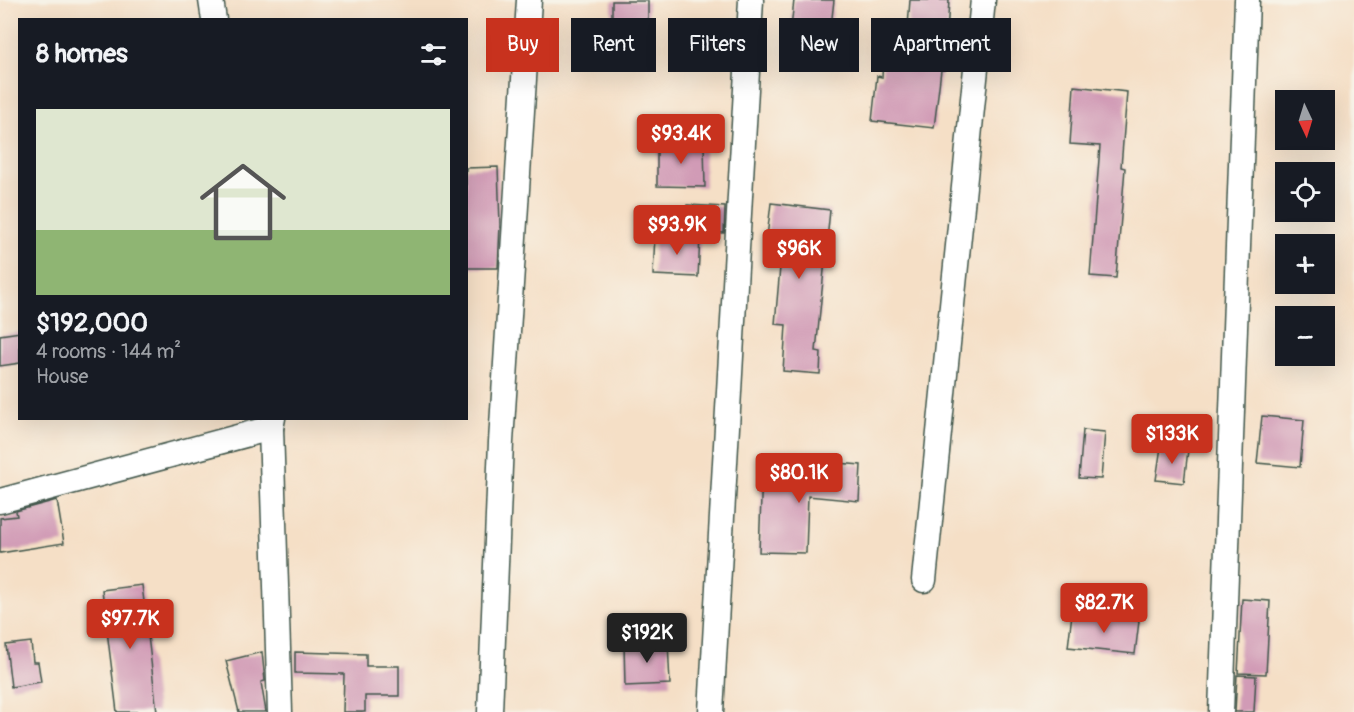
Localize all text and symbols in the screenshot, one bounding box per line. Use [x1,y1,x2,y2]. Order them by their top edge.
chip: Buy [486,18,559,72]
chip: Rent [571,18,656,72]
chip: Filters [668,18,767,72]
chip: New [779,18,859,72]
chip: Apartment [871,18,1011,72]
text: 8 homes [36,38,128,70]
icon: filters [417,38,450,71]
north arrow [1275,90,1335,150]
map controls [1275,90,1335,366]
pin: $93.4K [632,114,730,165]
text: $93.4K [651,121,711,146]
icon: home [189,148,297,256]
button: locate [1275,162,1335,222]
pin: $93.9K [628,205,726,256]
text: $93.9K [647,212,707,237]
pin: $96K [763,229,835,280]
button: + [1275,234,1335,294]
text: $96K [777,236,821,261]
button: − [1275,306,1335,366]
text: $192,000 [36,307,148,339]
text: 4 rooms · 144 m² [36,339,181,364]
text: House [36,364,88,389]
pin: $133K [1130,414,1214,465]
text: $133K [1145,421,1199,446]
pin: $80.1K [750,453,848,504]
text: $80.1K [770,460,828,485]
pin: $82.7K [1055,583,1153,634]
text: $82.7K [1074,590,1134,615]
pin: $97.7K [81,599,179,650]
text: $97.7K [101,606,159,631]
pin: $192K [605,613,689,664]
text: $192K [621,620,673,645]

